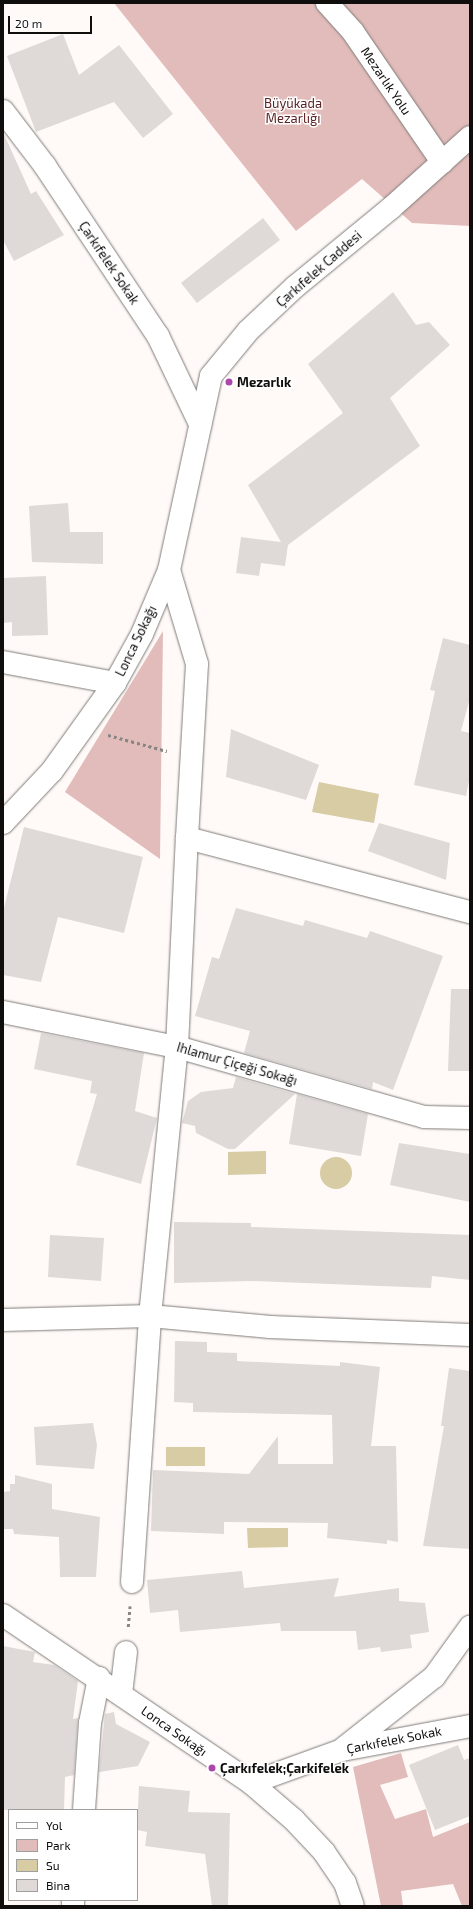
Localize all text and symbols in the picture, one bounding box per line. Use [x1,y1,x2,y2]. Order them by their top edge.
scale bar [10,8,94,34]
text: 20 m [15,16,42,30]
street label: Mezarlık Yolu [357,44,415,118]
park label: Büyükada Mezarlığı [264,96,322,127]
street label: Çarkıfelek Sokak [75,218,143,308]
street label: Çarkıfelek Caddesi [273,228,365,310]
place label: Mezarlık [237,374,291,390]
marker: Mezarlık [224,377,234,387]
street label: Lonca Sokağı [112,603,160,679]
street label: Ihlamur Çiçeği Sokağı [175,1039,299,1089]
street label: Lonca Sokağı [138,1703,210,1759]
street label: Çarkıfelek Sokak [345,1723,443,1757]
place label: Çarkıfelek;Çarkifelek [220,1760,349,1776]
marker: Çarkıfelek;Çarkifelek [207,1763,217,1773]
legend [8,1809,138,1901]
text: Yol [46,1818,62,1832]
text: Park [46,1838,71,1852]
text: Su [46,1858,60,1872]
text: Bina [46,1878,70,1892]

